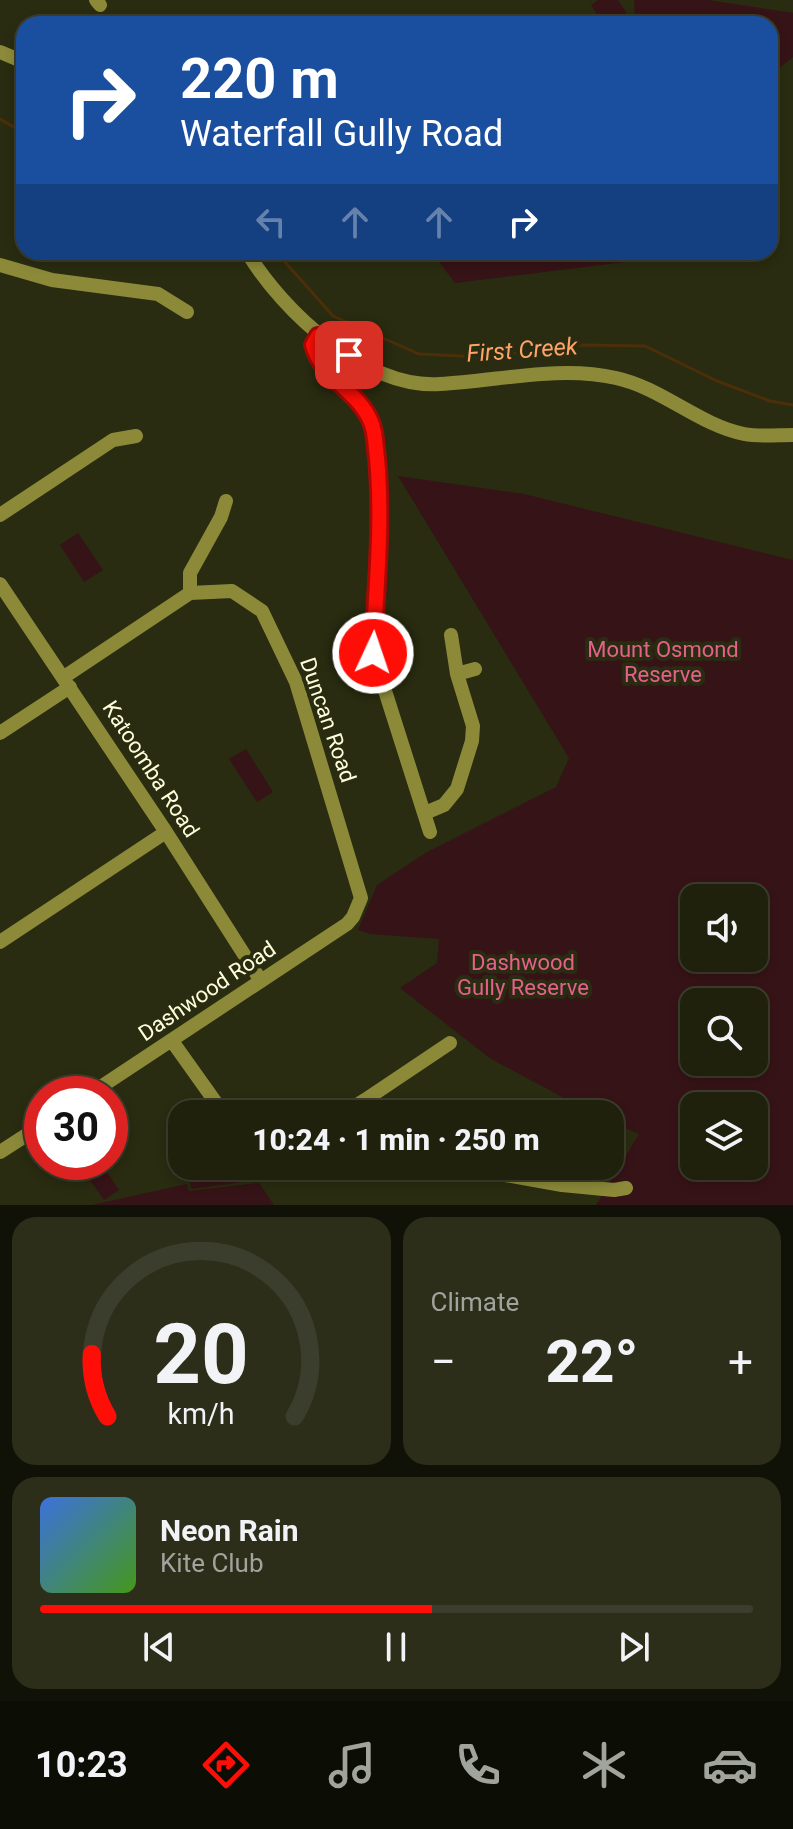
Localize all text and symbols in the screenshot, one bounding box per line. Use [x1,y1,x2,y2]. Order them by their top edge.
text: 220 m [180,46,339,112]
icon: right [48,48,152,152]
text: Waterfall Gully Road [180,113,503,155]
icon: left [249,200,293,244]
icon: ahead [333,200,377,244]
icon: ahead [417,200,461,244]
icon: right [501,200,545,244]
pin [315,321,383,389]
water label: First Creek [466,332,580,368]
icon: arrive [327,333,371,377]
position arrow [331,611,415,695]
park label: Mount Osmond Reserve [587,637,739,687]
street label: Duncan Road [295,654,361,786]
street label: Katoomba Road [98,696,204,842]
map controls [680,884,768,1180]
button: sound [680,884,768,972]
street label: Dashwood Road [134,936,280,1046]
park label: Dashwood Gully Reserve [457,950,589,1000]
button: search [680,988,768,1076]
speed limit sign: 30 [24,1076,128,1180]
button: layers [680,1092,768,1180]
text: 10:24 · 1 min · 250 m [252,1122,540,1157]
text: Climate [431,1287,519,1317]
text: 20 [154,1306,249,1403]
text: 22° [545,1326,638,1397]
text: − [431,1336,456,1388]
text: + [728,1336,753,1388]
text: km/h [168,1397,235,1431]
text: Neon Rain [160,1513,299,1548]
text: Kite Club [160,1548,264,1578]
icon: previous [137,1625,181,1669]
icon: pause [374,1625,418,1669]
icon: next [612,1625,656,1669]
icon: directions [198,1737,254,1793]
icon: music [324,1737,380,1793]
icon: phone [450,1737,506,1793]
icon: climate [576,1737,632,1793]
icon: car [702,1737,758,1793]
text: 10:23 [35,1744,128,1786]

